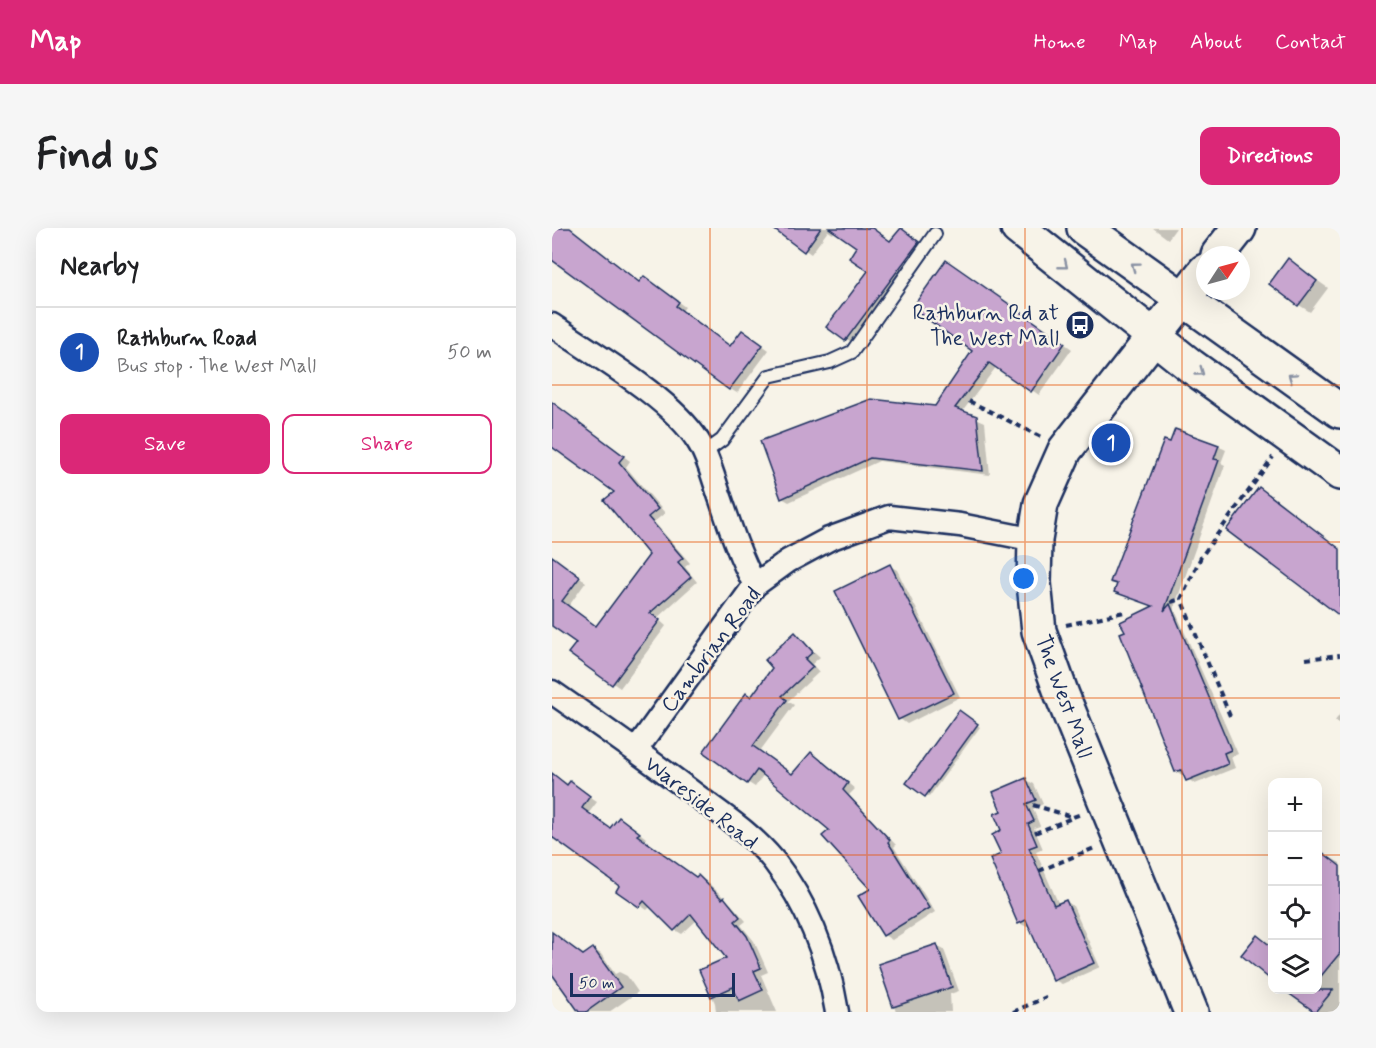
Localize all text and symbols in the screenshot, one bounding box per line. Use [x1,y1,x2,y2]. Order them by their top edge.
text: Map [30,24,81,61]
text: Home [1034,28,1086,56]
text: Map [1119,28,1157,56]
text: About [1190,28,1242,56]
text: Contact [1275,28,1346,56]
button: Directions [1200,127,1340,185]
text: Find us [36,129,158,184]
north arrow [1196,246,1250,300]
text: Nearby [60,250,139,284]
one-way arrow [1057,257,1068,268]
one-way arrow [1131,262,1142,273]
place label: Rathburn Rd at The West Mall [913,300,1059,353]
bus stop icon: Rathburn Rd at The West Mall [1064,309,1096,341]
text: Rathburn Road [117,325,257,353]
text: 1 [75,339,84,366]
text: 50 m [447,339,492,366]
text: Bus stop · The West Mall [117,353,316,380]
one-way arrow [1193,365,1204,376]
one-way arrow [1288,373,1299,384]
button: Save [60,414,270,474]
button: Share [282,414,492,474]
pin: 1 [1092,420,1130,466]
your location [1009,564,1038,593]
street label: Cambrian Road [655,582,768,719]
street label: The West Mall [1028,631,1098,762]
street label: Wareside Road [638,750,763,857]
map controls [1268,778,1322,994]
button: + [1268,778,1322,832]
button: − [1268,832,1322,886]
button: locate [1268,886,1322,940]
button: layers [1268,940,1322,994]
scale bar [570,970,735,998]
text: 50 m [579,973,615,994]

